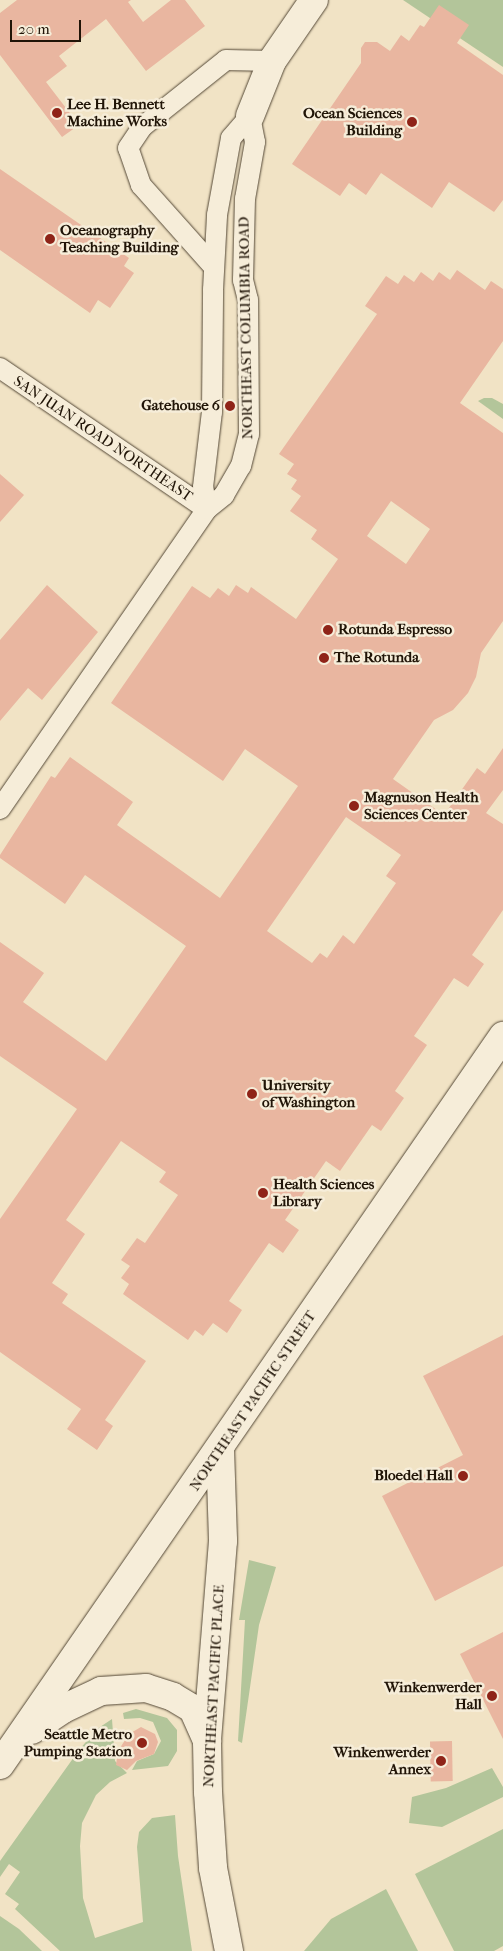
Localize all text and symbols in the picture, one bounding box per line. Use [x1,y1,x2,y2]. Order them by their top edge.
scale bar [12,10,84,42]
text: 20 m [18,20,50,38]
place label: Lee H. Bennett Machine Works [67,95,167,130]
place label: Ocean Sciences Building [303,104,402,139]
marker: Lee H. Bennett Machine Works [51,107,63,119]
marker: Ocean Sciences Building [406,116,418,128]
street label: NORTHEAST COLUMBIA ROAD [235,216,257,440]
place label: Oceanography Teaching Building [60,221,179,256]
marker: Oceanography Teaching Building [44,233,56,245]
street label: SAN JUAN ROAD NORTHEAST [10,372,196,506]
place label: Gatehouse 6 [141,397,220,415]
marker: Gatehouse 6 [224,400,236,412]
place label: Rotunda Espresso [338,621,452,639]
marker: Rotunda Espresso [322,624,334,636]
place label: The Rotunda [334,649,419,667]
marker: The Rotunda [318,652,330,664]
place label: Magnuson Health Sciences Center [364,788,479,823]
marker: Magnuson Health Sciences Center [348,800,360,812]
place label: University of Washington [262,1076,355,1111]
marker: University of Washington [246,1088,258,1100]
place label: Health Sciences Library [273,1175,374,1210]
marker: Health Sciences Library [257,1187,269,1199]
street label: NORTHEAST PACIFIC STREET [186,1308,320,1494]
place label: Bloedel Hall [374,1467,453,1485]
marker: Bloedel Hall [457,1470,469,1482]
street label: NORTHEAST PACIFIC PLACE [200,1584,228,1788]
place label: Winkenwerder Hall [384,1678,482,1713]
marker: Winkenwerder Hall [486,1690,498,1702]
place label: Seattle Metro Pumping Station [24,1725,132,1760]
marker: Seattle Metro Pumping Station [136,1737,148,1749]
place label: Winkenwerder Annex [333,1743,431,1778]
marker: Winkenwerder Annex [435,1755,447,1767]

